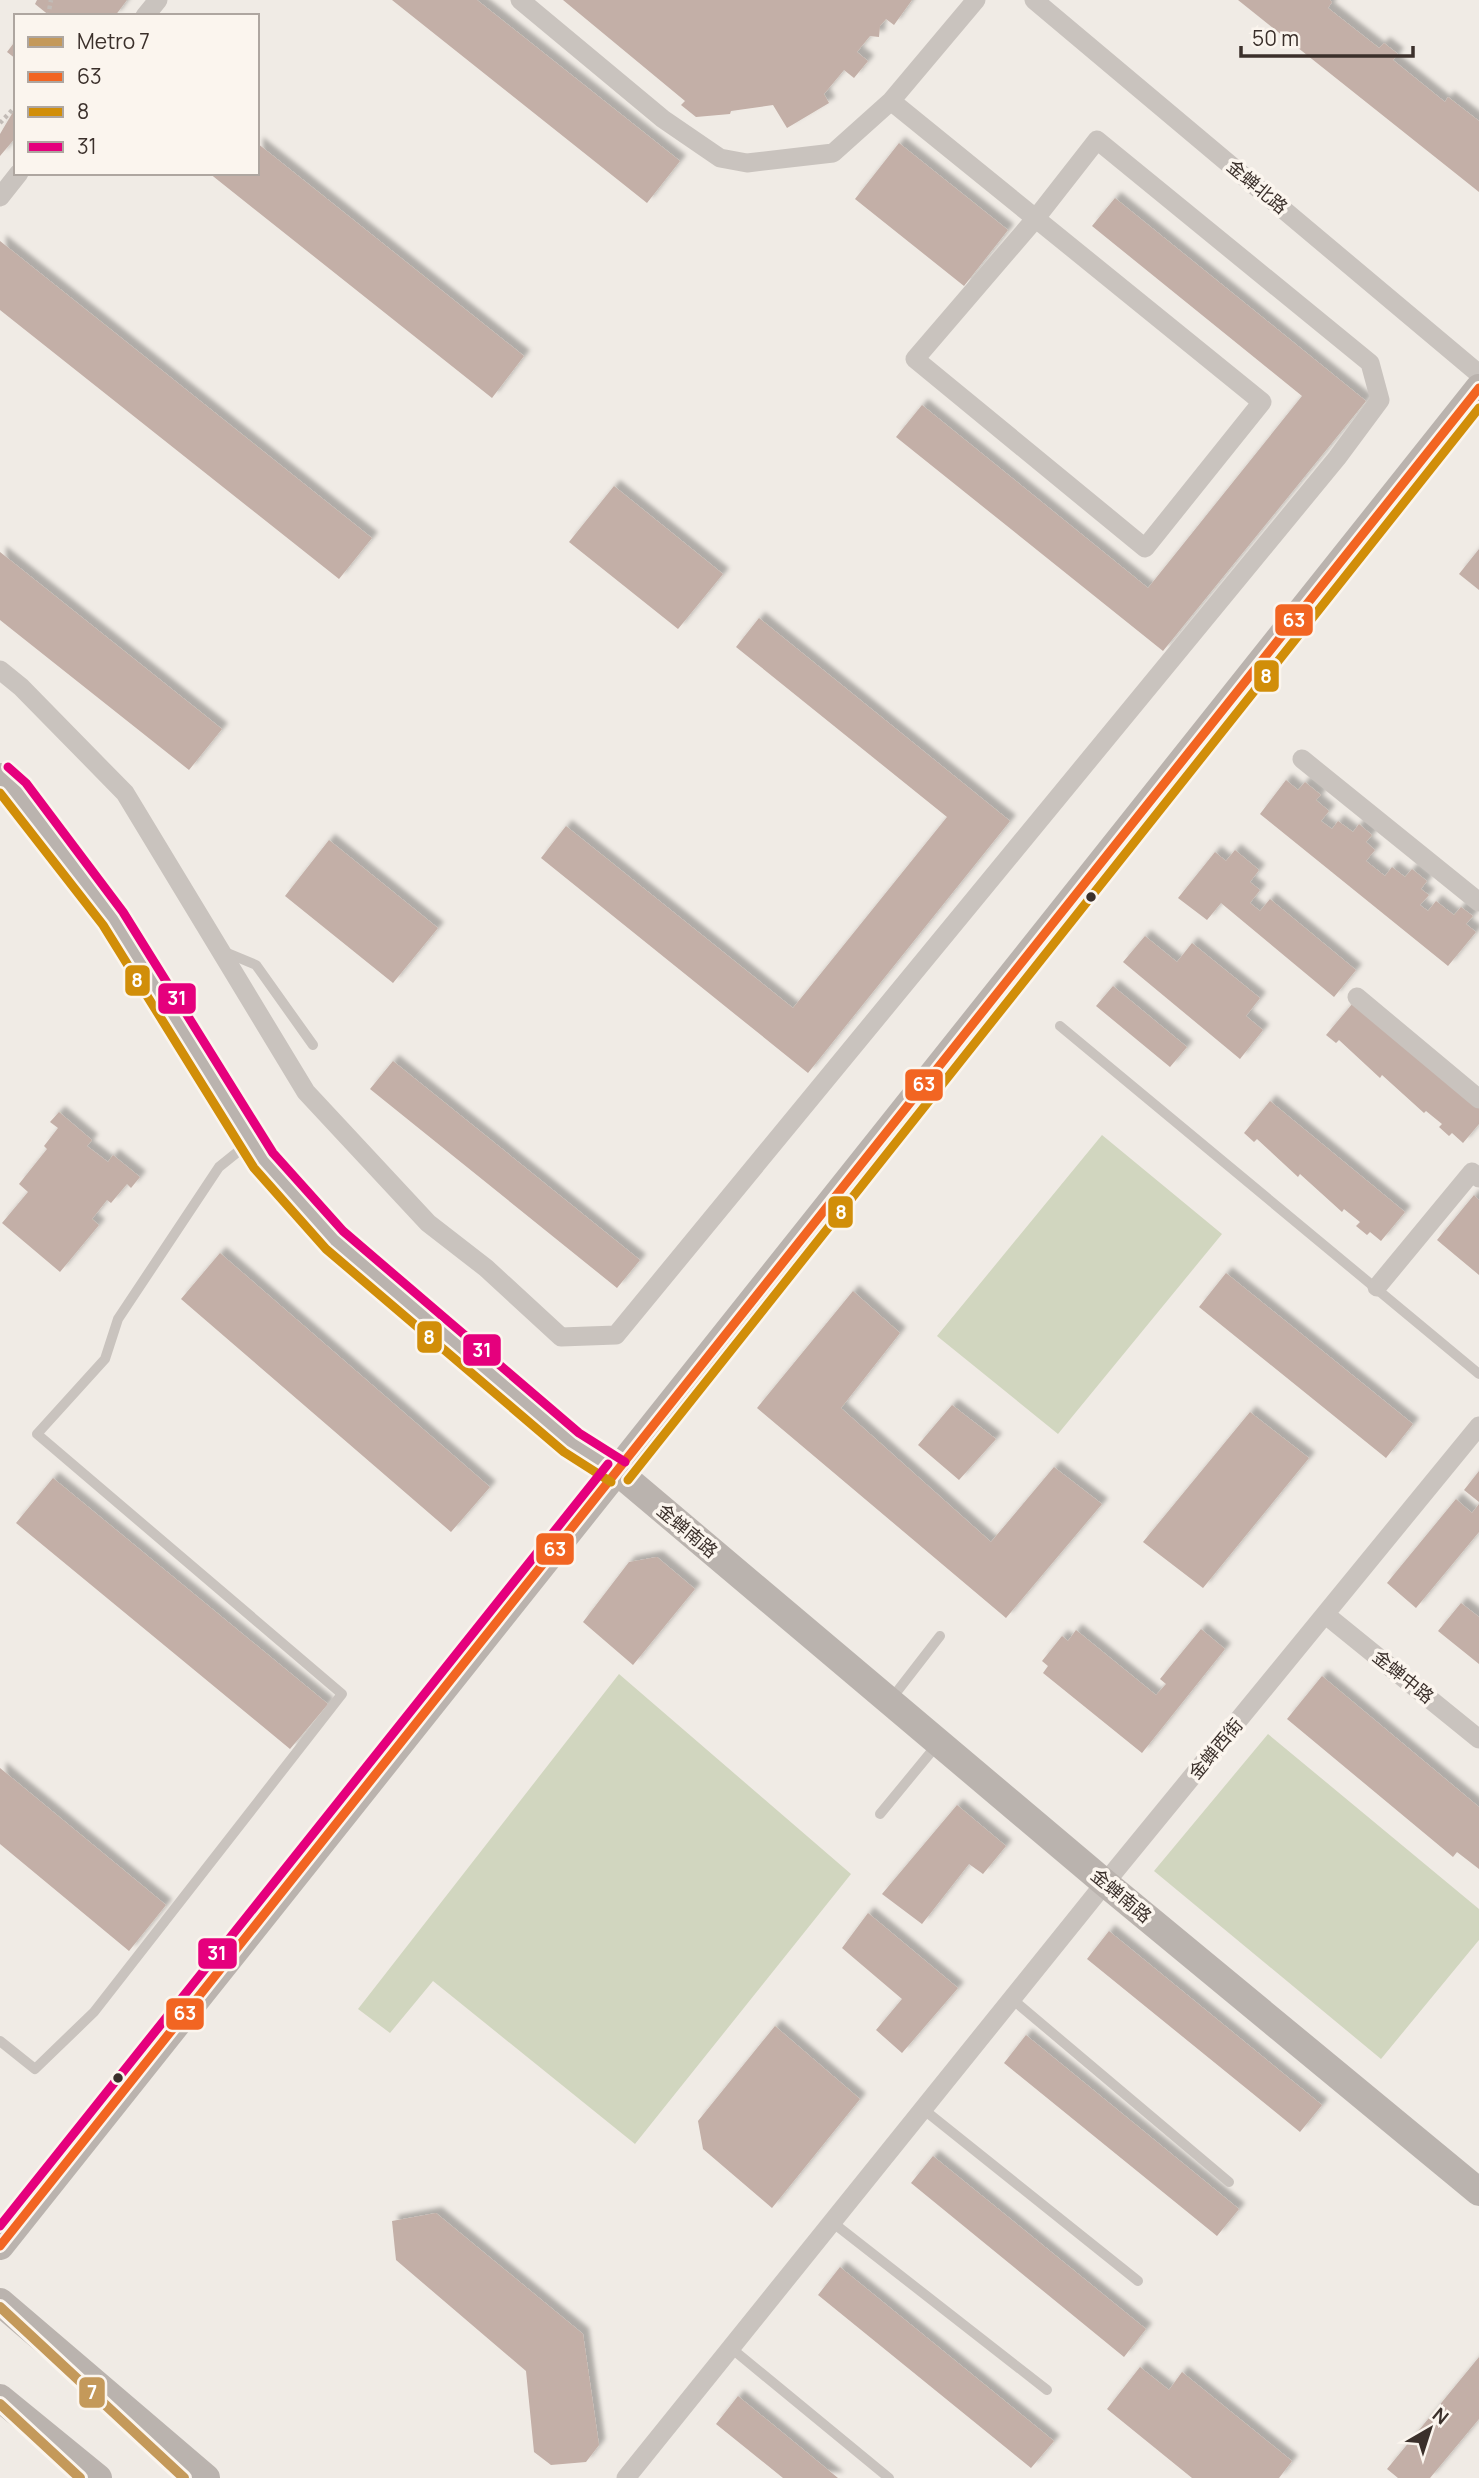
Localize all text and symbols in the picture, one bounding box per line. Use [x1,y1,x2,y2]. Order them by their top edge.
legend [14,14,259,175]
scale bar [1241,14,1412,58]
text: 50 m [1252,24,1299,52]
text: Metro 7 [77,27,150,55]
text: 63 [77,62,102,90]
text: 8 [77,97,89,125]
text: 31 [77,132,97,160]
street label: 金蝉北路 [1222,154,1293,219]
line badge: 63 [1274,603,1314,637]
text: 63 [1283,607,1305,633]
line badge: 8 [1253,659,1280,693]
text: 8 [1260,663,1272,689]
unlabelled marker [1084,890,1098,904]
line badge: 8 [124,964,151,997]
text: 8 [131,967,143,993]
line badge: 31 [157,982,197,1015]
text: 31 [167,985,187,1011]
line badge: 63 [904,1068,944,1102]
text: 63 [913,1071,935,1097]
line badge: 8 [827,1195,854,1229]
text: 8 [835,1199,847,1225]
line badge: 8 [416,1320,443,1354]
text: 8 [423,1324,435,1350]
line badge: 31 [462,1333,502,1367]
text: 31 [472,1337,492,1363]
street label: 金蝉南路 [652,1498,723,1563]
line badge: 63 [535,1532,575,1566]
text: 63 [544,1536,566,1562]
street label: 金蝉中路 [1368,1644,1439,1708]
street label: 金蝉西街 [1183,1713,1248,1784]
street label: 金蝉南路 [1086,1863,1157,1928]
line badge: 31 [197,1937,238,1970]
text: 31 [207,1940,227,1966]
line badge: 63 [165,1997,205,2031]
text: 63 [174,2000,196,2026]
unlabelled marker [111,2071,125,2085]
line badge: 7 [78,2376,106,2409]
text: 7 [87,2379,97,2405]
north arrow [1395,2394,1465,2464]
text: N [1427,2401,1454,2430]

